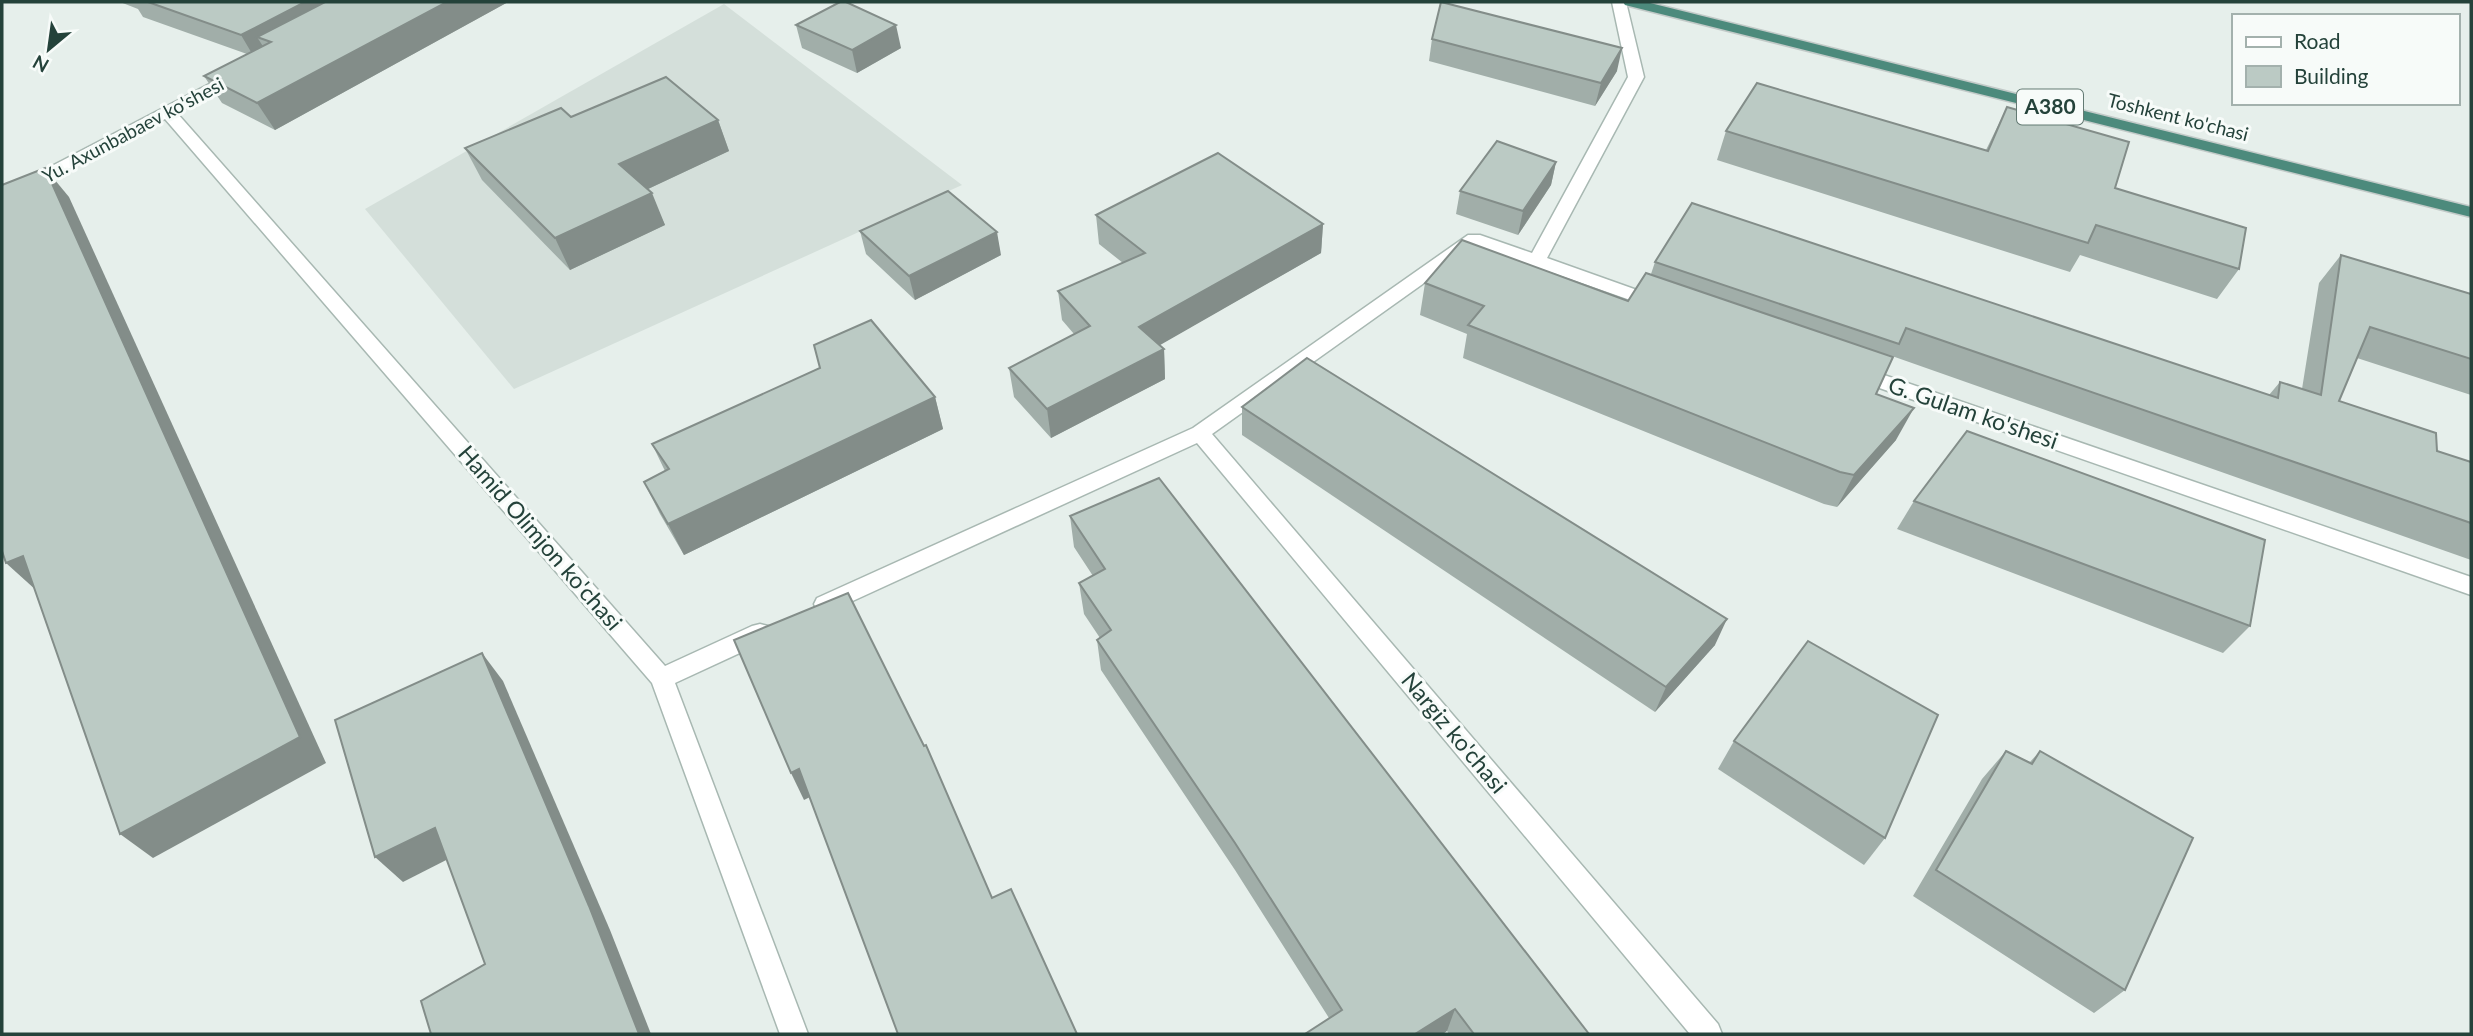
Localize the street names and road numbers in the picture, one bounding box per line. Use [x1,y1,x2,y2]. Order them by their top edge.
street label: Yu. Axunbabaev ko'shesi [38,72,227,187]
street label: Toshkent ko'chasi [2105,88,2251,145]
road number: A380 [2017,90,2083,124]
street label: G. Gulam ko'shesi [1885,370,2062,454]
street label: Hamid Olimjon ko'chasi [453,439,629,635]
street label: Nargiz ko'chasi [1396,666,1513,798]

